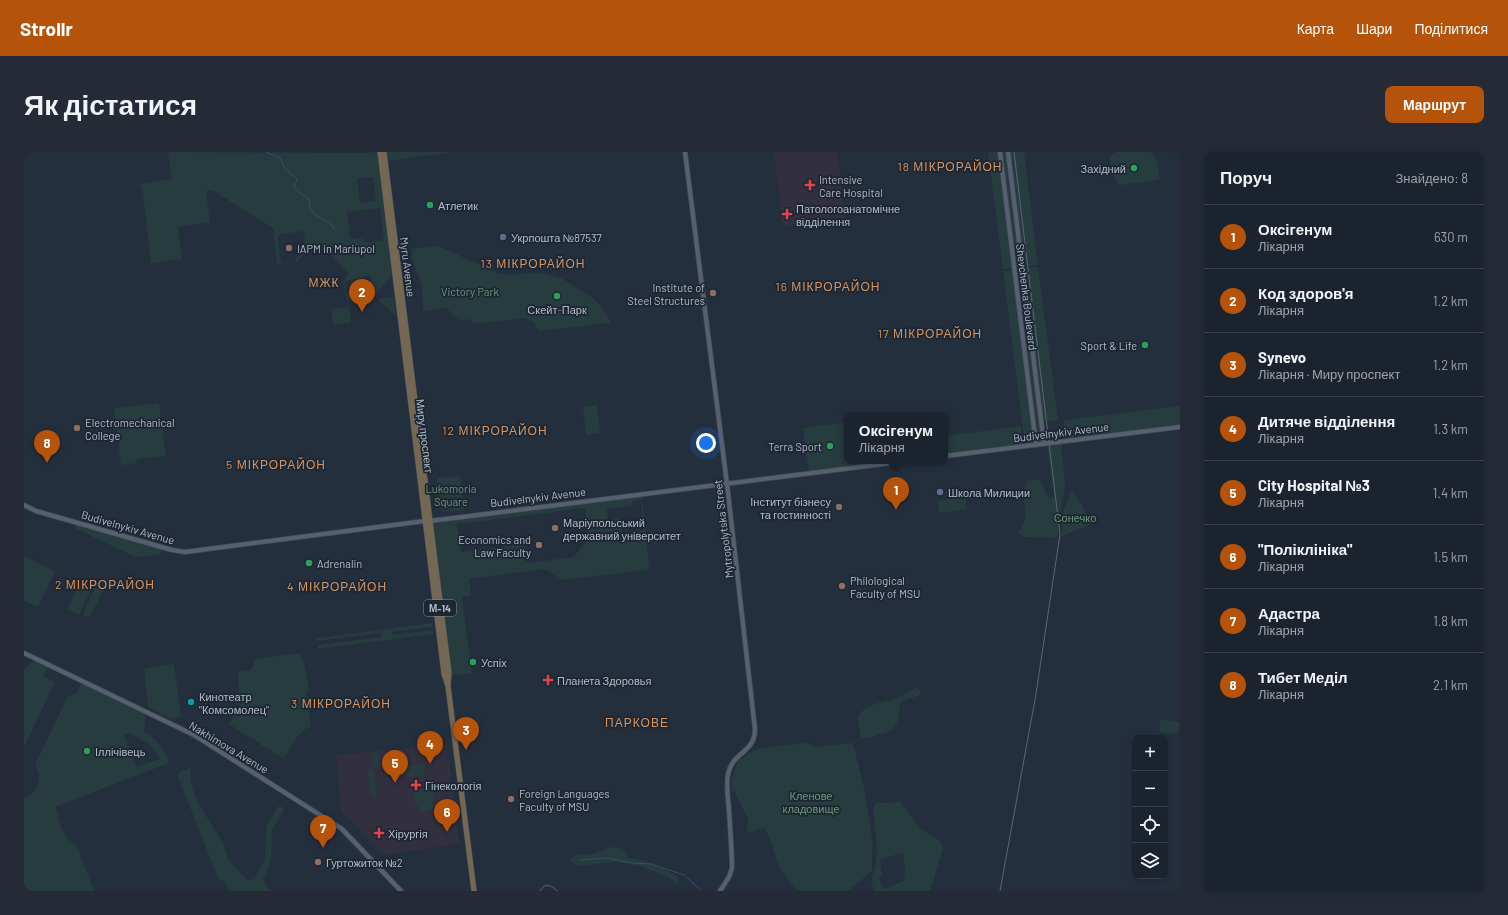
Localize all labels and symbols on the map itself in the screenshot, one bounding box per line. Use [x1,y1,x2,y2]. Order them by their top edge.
district label: 18 МІКРОРАЙОН [897,159,1003,173]
place label: Західний [1081,162,1126,175]
marker: Західний [1129,163,1139,173]
place label: Intensive Care Hospital [819,173,883,199]
marker: Intensive Care Hospital [804,179,816,191]
place label: Атлетик [438,199,478,212]
marker: Атлетик [425,200,435,210]
place label: Патологоанатомічне відділення [796,202,900,228]
marker: Патологоанатомічне відділення [781,208,793,220]
place label: Укрпошта №87537 [511,231,602,244]
marker: Укрпошта №87537 [498,232,508,242]
street label: Myru Avenue [398,236,418,298]
place label: IAPM in Mariupol [297,242,375,255]
marker: IAPM in Mariupol [284,243,294,253]
street label: Shevchenka Boulevard [1014,243,1040,351]
district label: 13 МІКРОРАЙОН [480,256,586,270]
district label: МЖК [308,275,340,289]
pin: 2 [349,279,375,312]
district label: 16 МІКРОРАЙОН [775,279,881,293]
place label: Institute of Steel Structures [627,281,705,307]
park label: Victory Park [441,285,500,298]
marker: Institute of Steel Structures [708,288,718,298]
marker: Скейт-Парк [552,291,562,301]
place label: Скейт-Парк [527,303,587,316]
district label: 17 МІКРОРАЙОН [878,326,982,340]
place label: Sport & Life [1080,339,1137,352]
marker: Sport & Life [1140,340,1150,350]
street label: Миру проспект [414,398,436,474]
place label: Electromechanical College [85,416,174,442]
street label: Budivelnykiv Avenue [1012,420,1110,444]
marker: Electromechanical College [72,423,82,433]
district label: 12 МІКРОРАЙОН [442,423,548,437]
pin: 8 [34,430,60,463]
your location [696,433,716,453]
place label: Terra Sport [768,440,822,453]
marker: Terra Sport [825,441,835,451]
district label: 5 МІКРОРАЙОН [226,457,326,471]
pin: 1 [883,477,909,510]
street label: Mytropolytska Street [711,479,735,579]
park label: Lukomoria Square [426,482,476,508]
street label: Budivelnykiv Avenue [489,485,587,509]
place label: Школа Милиции [948,486,1030,499]
marker: Школа Милиции [935,487,945,497]
place label: Інститут бізнесу та гостинності [750,495,831,521]
marker: Інститут бізнесу та гостинності [834,502,844,512]
street label: Budivelnykiv Avenue [80,507,176,547]
park label: Сонечко [1054,511,1096,524]
place label: Маріупольський державний університет [563,516,681,542]
marker: Маріупольський державний університет [550,523,560,533]
place label: Economics and Law Faculty [458,533,531,559]
marker: Economics and Law Faculty [534,540,544,550]
place label: Adrenalin [317,557,362,570]
marker: Adrenalin [304,558,314,568]
place label: Philological Faculty of MSU [850,574,920,600]
district label: 2 МІКРОРАЙОН [55,577,155,591]
district label: 4 МІКРОРАЙОН [287,579,387,593]
marker: Philological Faculty of MSU [837,581,847,591]
road number: М-14 [424,600,456,616]
place label: Успіх [481,656,507,669]
marker: Успіх [468,657,478,667]
marker: Планета Здоровья [542,674,554,686]
place label: Планета Здоровья [557,674,651,687]
place label: Кинотеатр "Комсомолец" [199,690,269,716]
district label: 3 МІКРОРАЙОН [291,696,391,710]
marker: Кинотеатр "Комсомолец" [186,697,196,707]
district label: ПАРКОВЕ [605,715,669,729]
pin: 3 [453,717,479,750]
street label: Nakhimova Avenue [187,718,271,776]
pin: 4 [417,731,443,764]
place label: Іллічівець [95,745,146,758]
marker: Іллічівець [82,746,92,756]
pin: 5 [382,750,408,783]
marker: Гінекологія [410,779,422,791]
place label: Гінекологія [425,779,482,792]
place label: Foreign Languages Faculty of MSU [519,787,610,813]
park label: Кленове кладовище [782,789,840,815]
marker: Foreign Languages Faculty of MSU [506,794,516,804]
pin: 6 [434,799,460,832]
pin: 7 [310,815,336,848]
marker: Хірургія [373,827,385,839]
place label: Хірургія [388,827,428,840]
place label: Гуртожиток №2 [326,856,403,869]
marker: Гуртожиток №2 [313,857,323,867]

